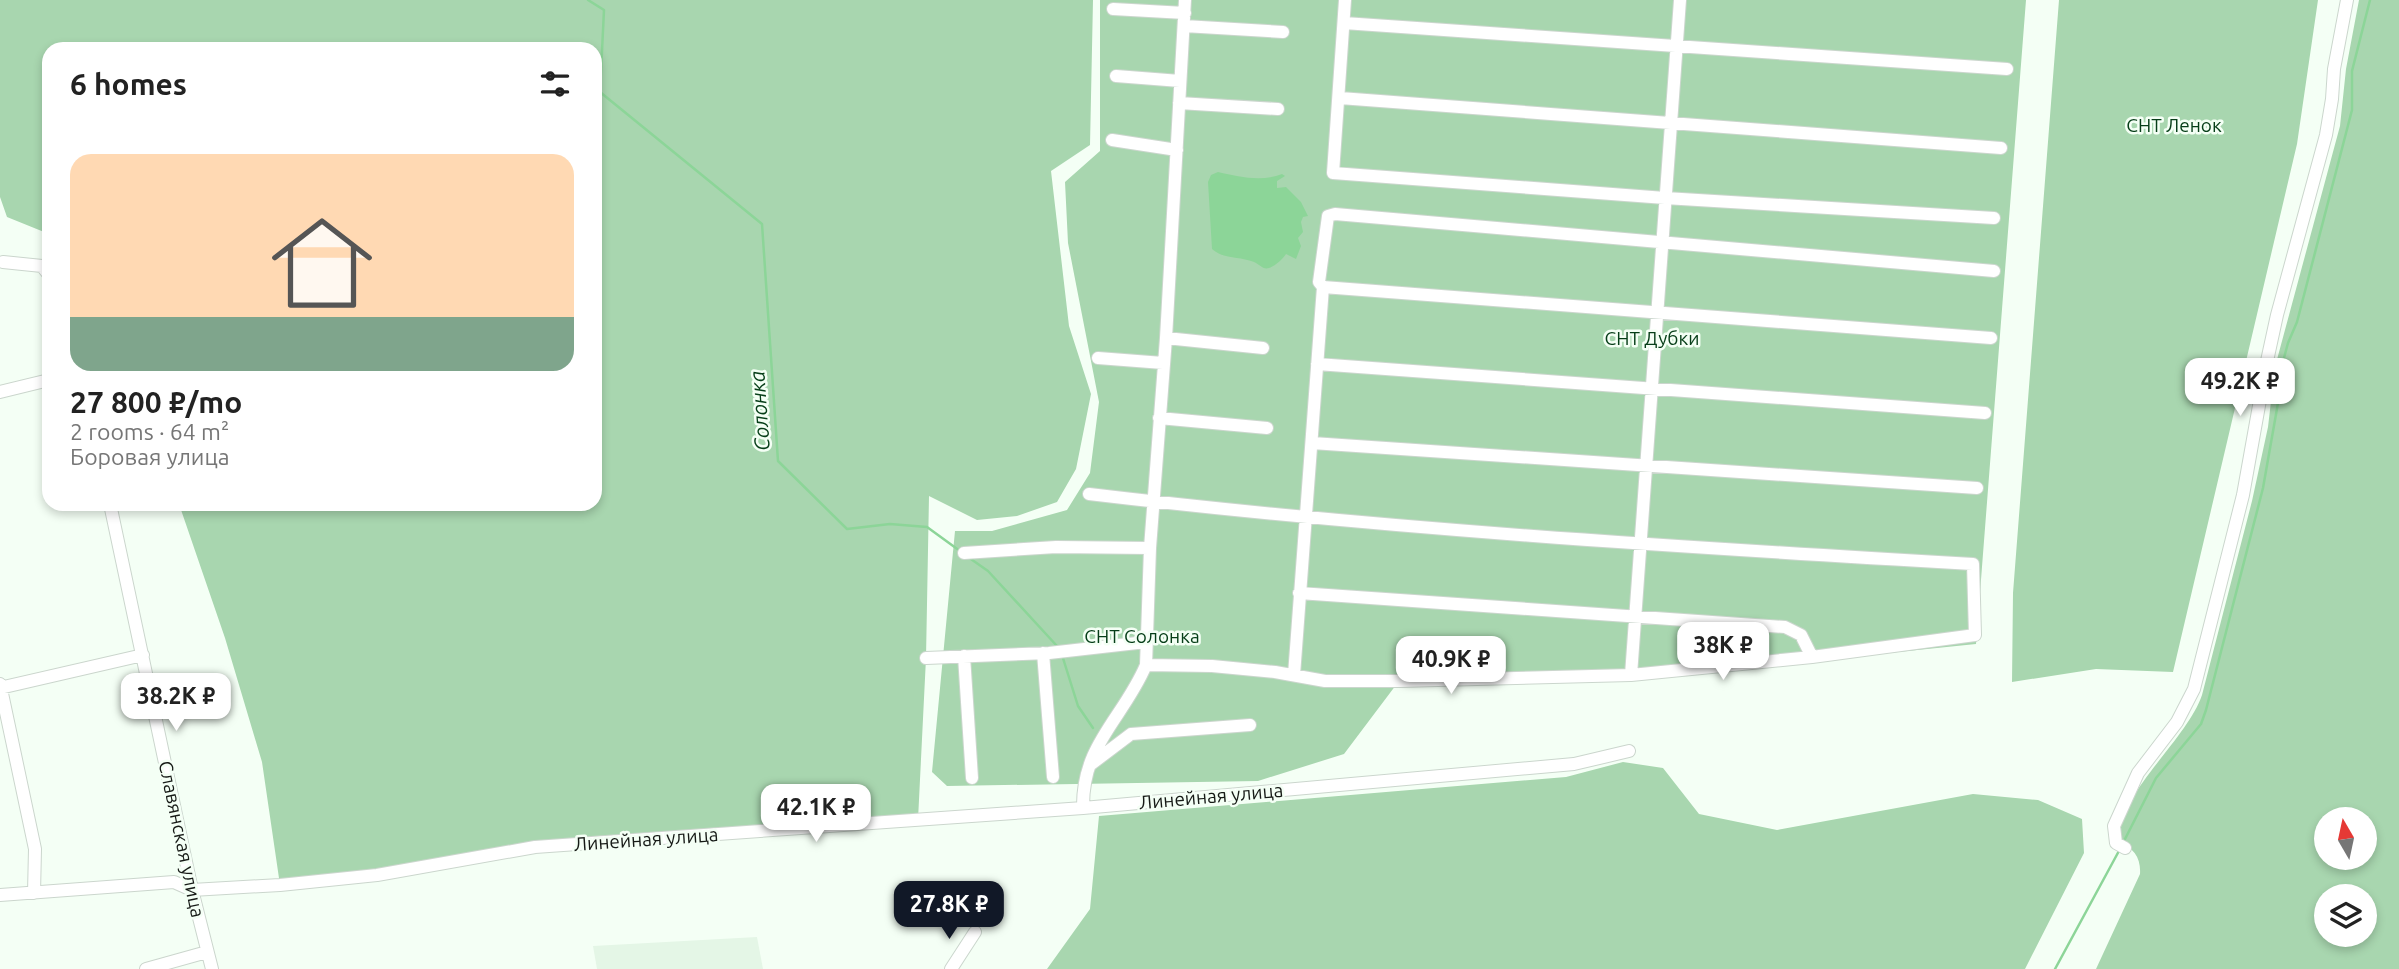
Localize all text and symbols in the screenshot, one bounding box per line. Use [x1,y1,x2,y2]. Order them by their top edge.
icon: filters [536,65,574,103]
text: 6 homes [70,67,187,101]
park label: СНТ Ленок [2126,114,2222,136]
icon: home [259,200,385,326]
park label: СНТ Дубки [1605,327,1699,349]
pin: 49.2K ₽ [2175,358,2305,418]
text: 49.2K ₽ [2201,368,2279,393]
water label: Солонка [744,370,774,452]
text: 27 800 ₽/mo [70,385,242,419]
text: 2 rooms · 64 m² [70,419,229,444]
text: Боровая улица [70,444,230,469]
pin: 38K ₽ [1674,622,1772,682]
park label: СНТ Солонка [1084,625,1200,647]
text: 38K ₽ [1693,632,1753,657]
pin: 40.9K ₽ [1386,636,1516,696]
text: 40.9K ₽ [1412,646,1490,671]
pin: 38.2K ₽ [111,674,241,733]
text: 38.2K ₽ [137,683,215,708]
street label: Славянская улица [155,759,209,919]
street label: Линейная улица [1138,779,1284,813]
pin: 42.1K ₽ [751,784,881,844]
text: 42.1K ₽ [777,794,855,819]
north arrow [2314,807,2376,870]
map controls [2314,807,2377,947]
street label: Линейная улица [573,823,719,855]
pin: 27.8K ₽ [884,881,1014,941]
button: layers [2314,884,2377,947]
text: 27.8K ₽ [910,891,988,916]

